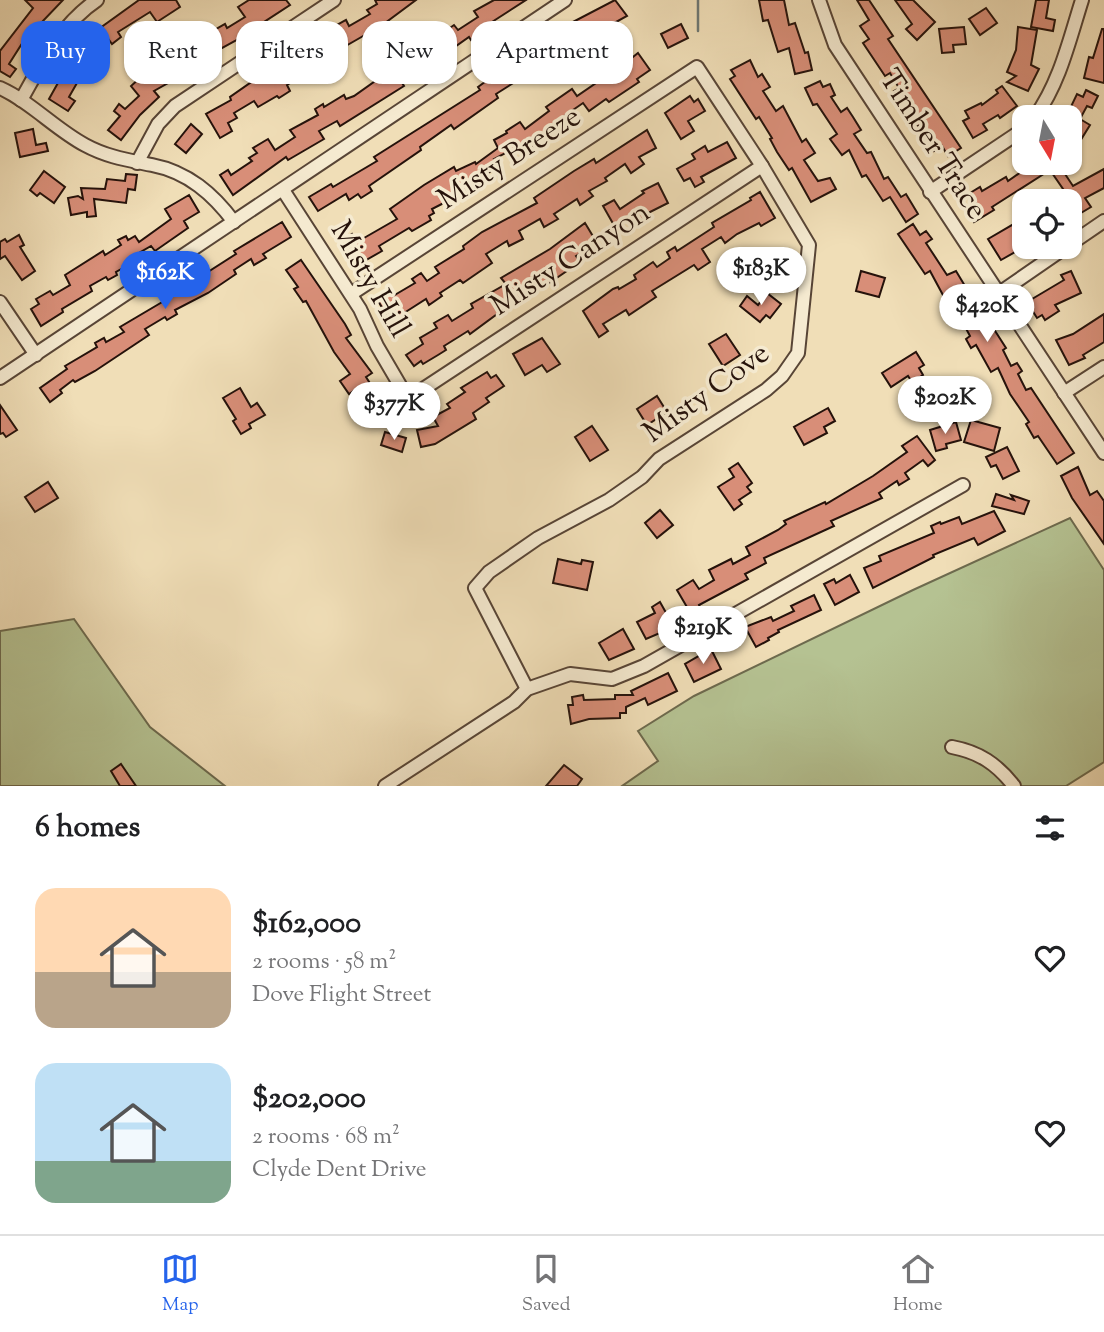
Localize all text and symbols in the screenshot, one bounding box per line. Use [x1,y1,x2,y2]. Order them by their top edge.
chip: Buy [21,21,110,84]
chip: Rent [124,21,222,84]
chip: Filters [236,21,348,84]
chip: New [362,21,457,84]
chip: Apartment [471,21,633,84]
street label: Timber Trace [867,61,997,229]
street label: Misty Breeze [430,97,590,221]
north arrow [1012,105,1082,175]
map controls [1012,105,1082,259]
button: locate [1012,189,1082,259]
street label: Misty Canyon [483,192,659,328]
street label: Misty Hill [318,214,420,346]
pin: $183K [712,247,810,307]
pin: $162K [116,252,214,311]
text: $183K [732,253,790,286]
text: $162K [136,257,194,290]
pin: $420K [938,284,1036,344]
text: $420K [955,290,1019,323]
street label: Misty Cove [635,333,779,455]
pin: $202K [896,376,994,436]
pin: $377K [345,382,443,442]
text: $202K [914,382,976,415]
text: $377K [363,388,425,421]
pin: $219K [654,606,752,666]
text: $219K [674,612,732,645]
text: 6 homes [35,807,140,850]
icon: filters [1031,809,1069,847]
text: $162,000 [252,903,361,946]
icon: home [91,916,175,1000]
icon: heart [1031,939,1069,977]
text: 2 rooms · 58 m² [252,946,396,979]
text: Dove Flight Street [252,979,431,1012]
text: $202,000 [252,1078,366,1121]
icon: home [91,1091,175,1175]
icon: heart [1031,1114,1069,1152]
text: 2 rooms · 68 m² [252,1121,400,1154]
text: Clyde Dent Drive [252,1154,427,1187]
tab: Map [161,1250,199,1319]
tab: Saved [522,1250,570,1319]
tab: Home [893,1250,943,1319]

